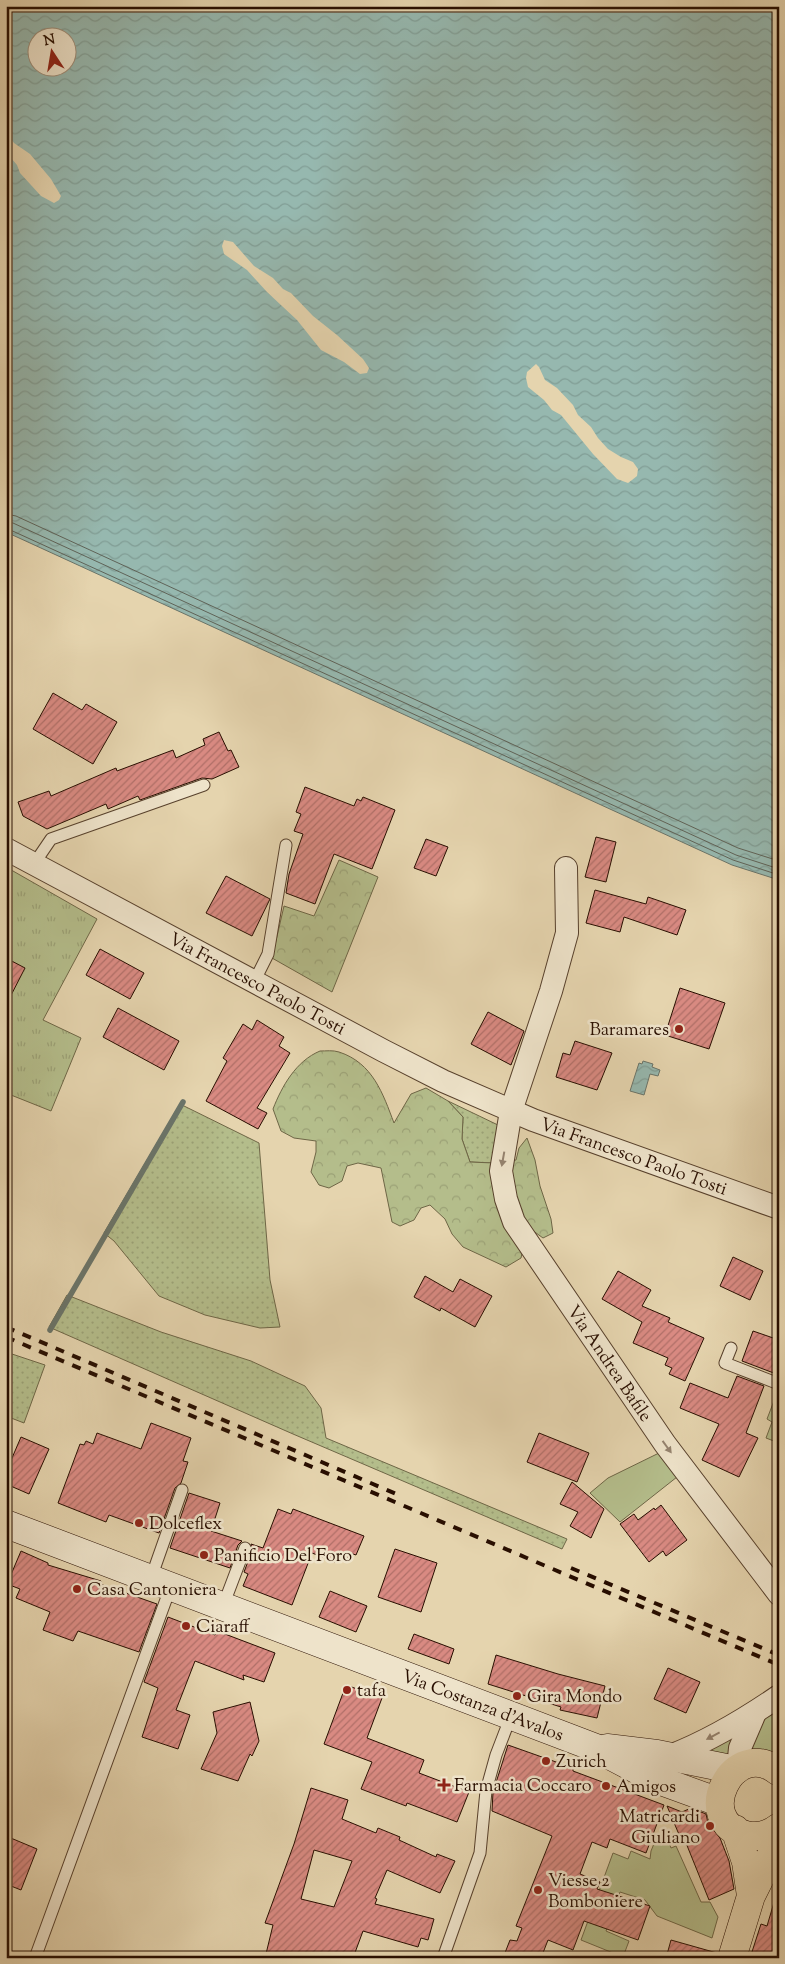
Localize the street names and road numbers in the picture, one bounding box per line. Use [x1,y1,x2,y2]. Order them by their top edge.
street label: Via Francesco Paolo Tosti [163,927,349,1043]
street label: Via Francesco Paolo Tosti [536,1113,730,1203]
street label: Via Andrea Bafile [559,1301,657,1428]
street label: Via Costanza d'Avalos [397,1664,567,1750]

